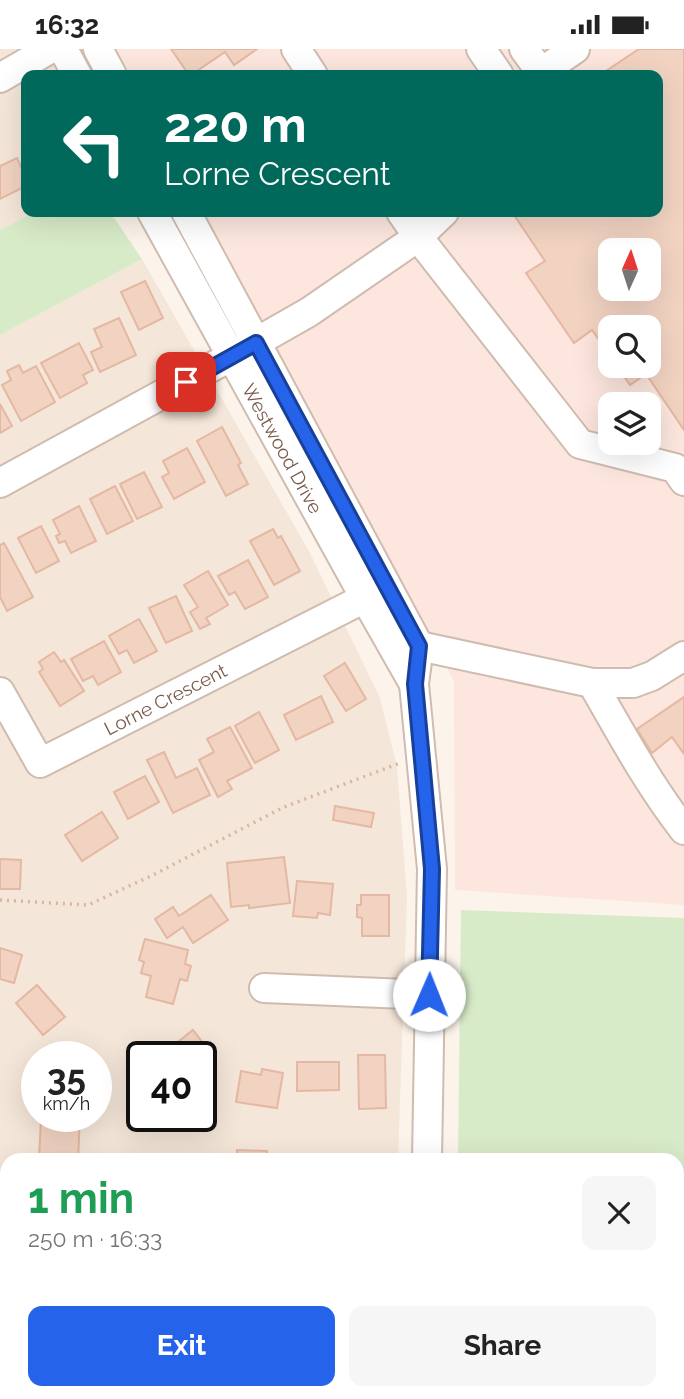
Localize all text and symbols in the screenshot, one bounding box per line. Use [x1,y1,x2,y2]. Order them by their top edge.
text: 16:32 [35,10,99,40]
text: 220 m [164,96,307,153]
icon: left [49,98,140,189]
text: Lorne Crescent [164,155,391,192]
north arrow [598,238,662,301]
map controls [598,238,661,455]
button: search [598,315,661,378]
pin [156,352,216,412]
icon: arrive [167,363,205,401]
street label: Westwood Drive [238,380,327,517]
button: layers [598,392,661,455]
street label: Lorne Crescent [100,659,231,740]
position arrow [392,958,466,1032]
speed limit sign: 40 [126,1041,217,1132]
text: 35 [47,1057,86,1098]
text: km/h [43,1093,90,1114]
text: 1 min [28,1174,134,1223]
button: close [582,1176,656,1250]
text: 250 m · 16:33 [28,1225,162,1252]
button: Exit [28,1306,335,1386]
button: Share [349,1306,656,1386]

